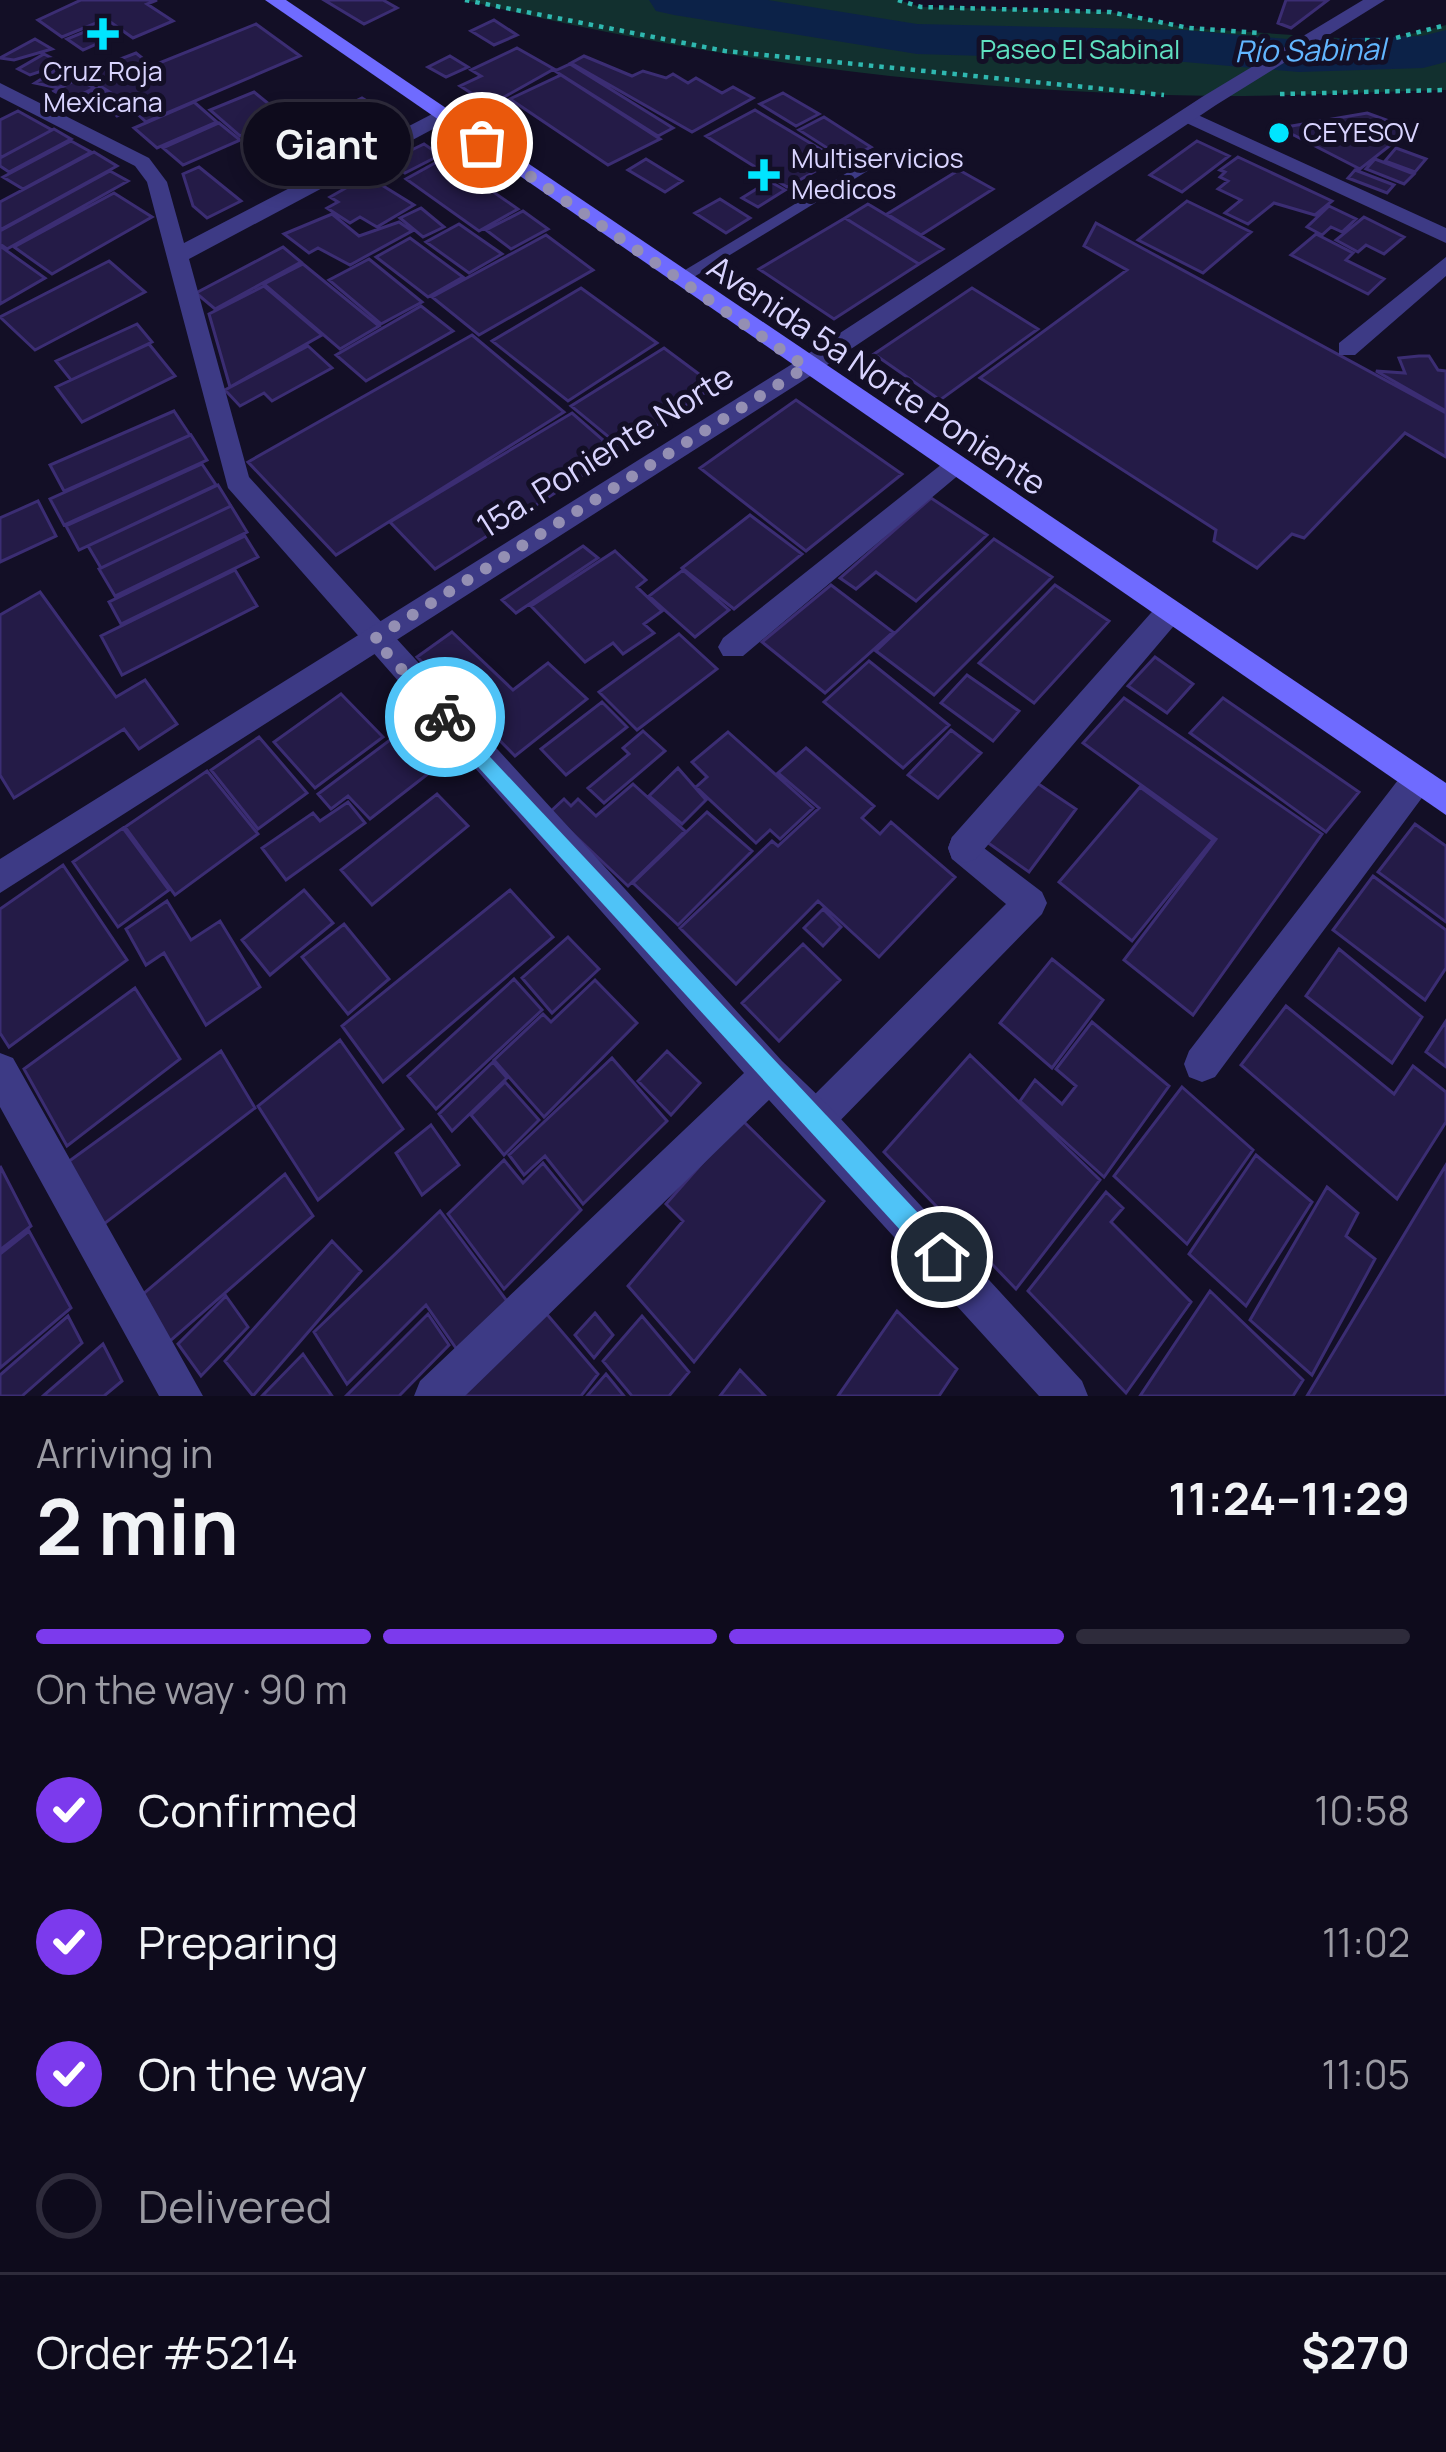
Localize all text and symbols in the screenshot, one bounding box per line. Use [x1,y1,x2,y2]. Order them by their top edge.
marker: Cruz Roja Mexicana [87,18,119,50]
water label: Río Sabinal [1234,28,1390,71]
park label: Paseo El Sabinal [980,30,1180,67]
place label: Cruz Roja Mexicana [43,52,163,120]
pin [431,92,533,194]
callout: Giant [242,101,410,185]
icon: bag [449,110,515,176]
place label: CEYESOV [1303,113,1420,150]
text: Giant [275,117,379,171]
marker: CEYESOV [1266,120,1292,146]
place label: Multiservicios Medicos [791,139,964,207]
marker: Multiservicios Medicos [748,159,780,191]
street label: Avenida 5a Norte Poniente [699,244,1056,505]
street label: 15a. Poniente Norte [468,353,742,548]
courier [385,657,505,777]
icon: bike [412,684,478,750]
pin [891,1206,993,1308]
icon: home [909,1224,975,1290]
text: Arriving in [36,1426,213,1480]
text: 11:24–11:29 [1168,1467,1410,1529]
text: 2 min [36,1472,239,1578]
text: On the way · 90 m [36,1662,348,1716]
icon: check [36,1777,102,1843]
text: Confirmed [138,1779,358,1841]
text: 10:58 [1314,1783,1410,1837]
icon: check [36,1909,102,1975]
text: Preparing [138,1911,338,1973]
text: 11:02 [1322,1915,1410,1969]
icon: check [36,2041,102,2107]
text: On the way [138,2043,367,2105]
text: 11:05 [1322,2047,1410,2101]
text: Delivered [138,2175,333,2237]
text: Order #5214 [36,2321,298,2383]
text: $270 [1301,2321,1410,2383]

